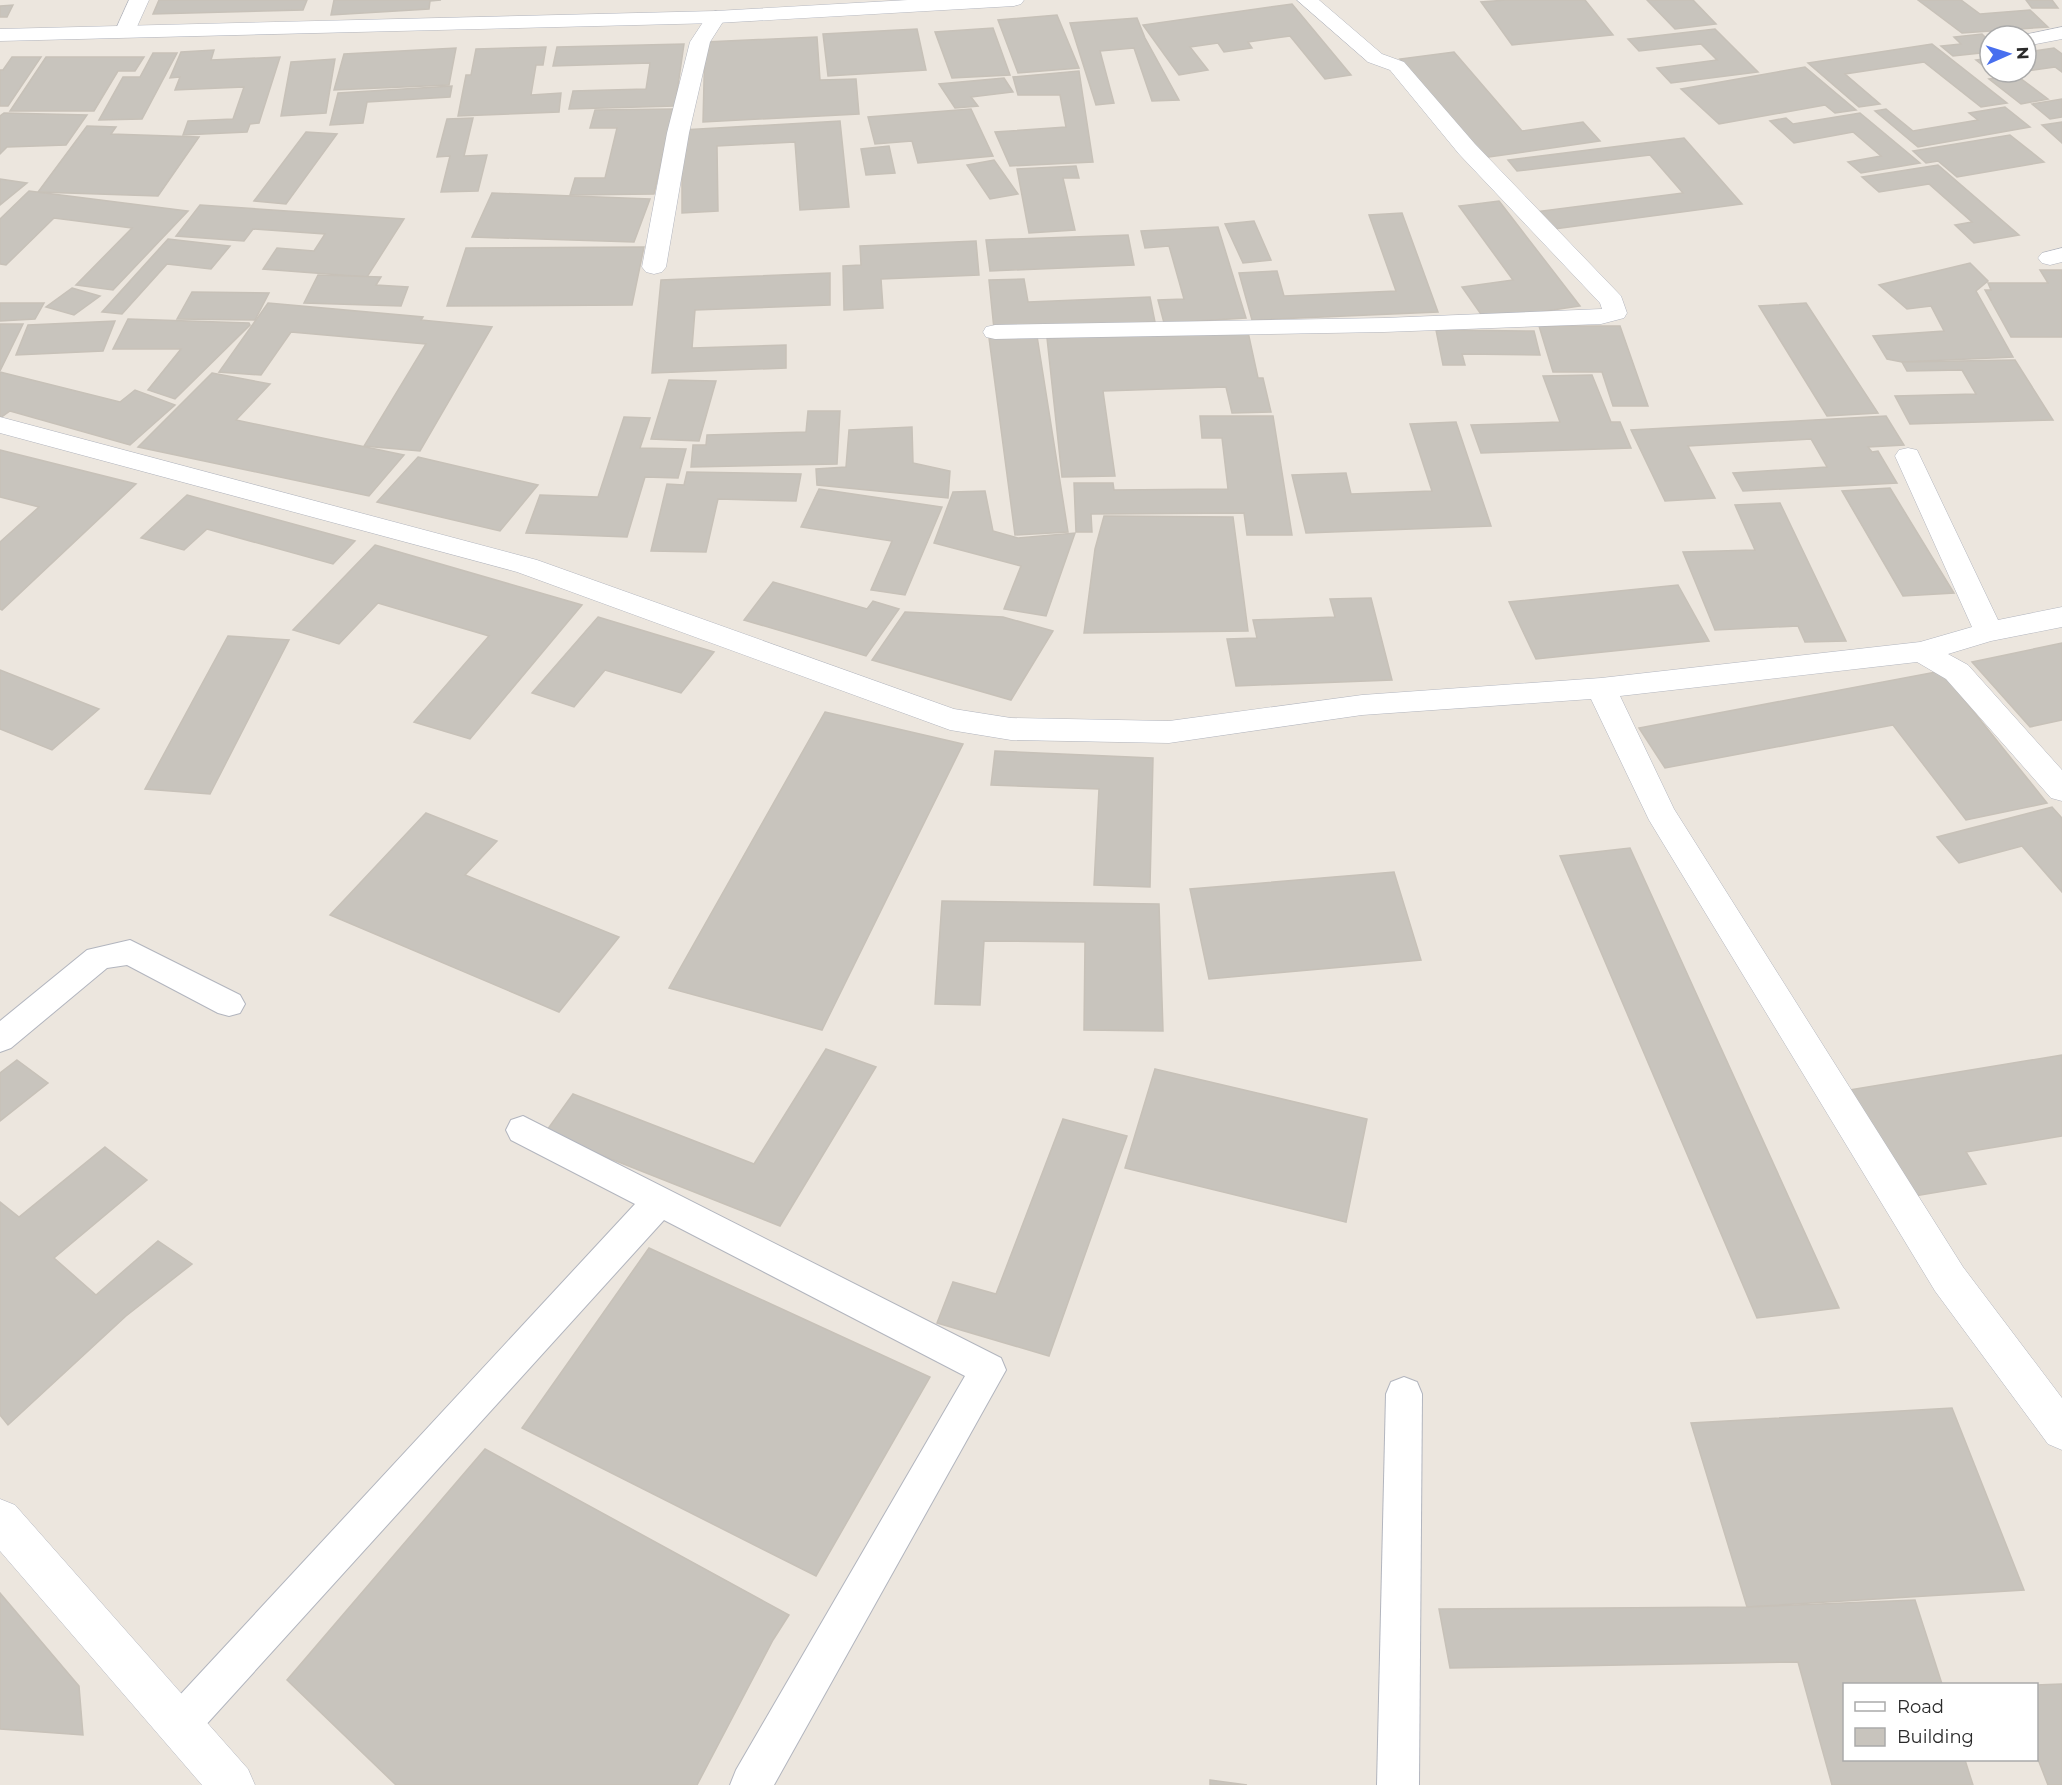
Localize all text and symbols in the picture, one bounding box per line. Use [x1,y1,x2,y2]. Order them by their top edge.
north arrow [1978,24,2038,84]
text: N [2013,46,2032,60]
legend [1843,1683,2038,1761]
text: Road [1897,1696,1944,1718]
text: Building [1897,1726,1974,1748]

